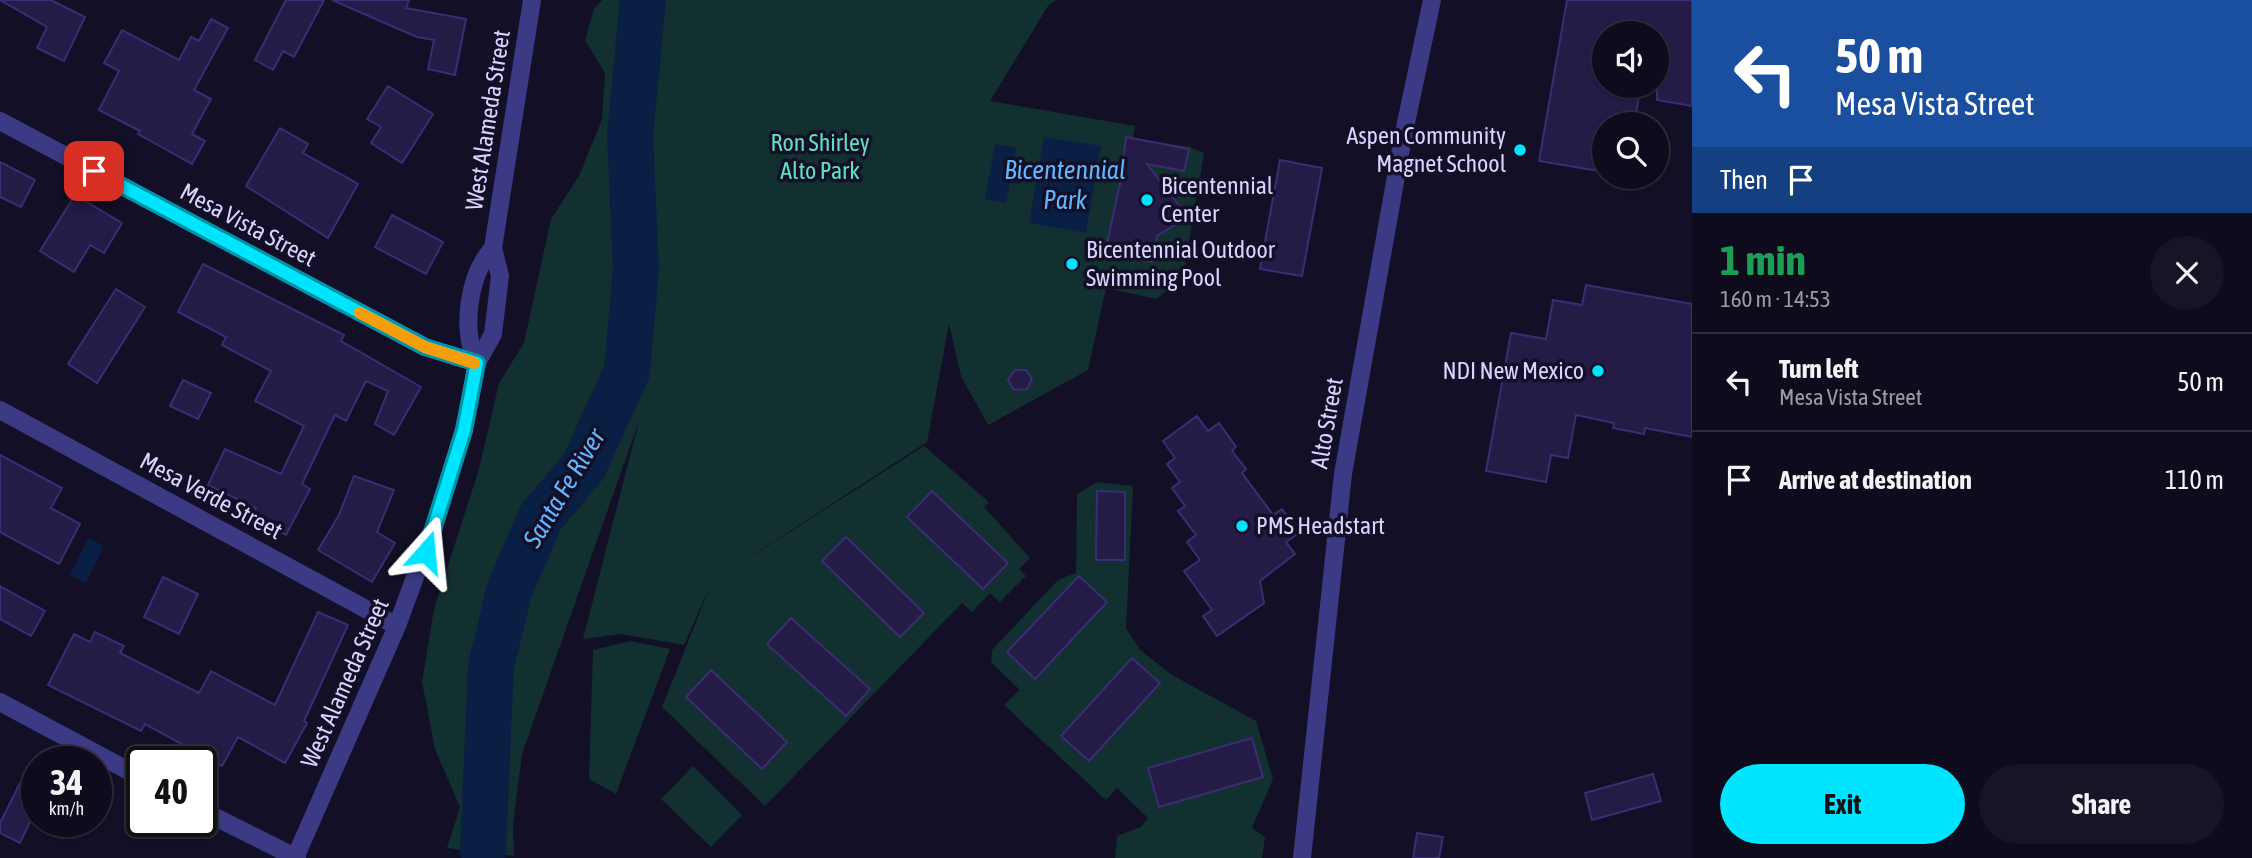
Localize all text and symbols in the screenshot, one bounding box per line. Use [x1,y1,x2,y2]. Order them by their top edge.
map controls [1592,21,1669,189]
button: sound [1592,21,1669,98]
text: 50 m [1835,27,1923,83]
street label: West Alameda Street [460,28,515,212]
icon: left [1720,28,1811,119]
text: Mesa Vista Street [1835,85,2035,122]
button: search [1592,112,1669,189]
place label: Aspen Community Magnet School [1346,122,1507,177]
park label: Ron Shirley Alto Park [770,129,870,184]
pin [64,141,124,201]
marker: Aspen Community Magnet School [1512,142,1528,158]
icon: arrive [75,152,113,190]
water label: Bicentennial Park [1004,155,1126,215]
icon: arrive [1782,161,1820,199]
text: Then [1720,165,1768,195]
place label: Bicentennial Center [1161,172,1274,227]
street label: Mesa Vista Street [176,178,321,272]
marker: Bicentennial Center [1139,192,1155,208]
place label: Bicentennial Outdoor Swimming Pool [1086,236,1276,291]
text: 1 min [1720,236,1806,284]
button: close [2150,236,2224,310]
marker: Bicentennial Outdoor Swimming Pool [1064,256,1080,272]
text: 160 m · 14:53 [1720,286,1831,312]
text: Turn left [1779,354,1859,384]
place label: NDI New Mexico [1442,357,1584,384]
marker: NDI New Mexico [1590,363,1606,379]
icon: left [1720,363,1758,401]
text: 50 m [2177,367,2224,397]
street label: Alto Street [1305,375,1348,471]
text: Mesa Vista Street [1779,384,1922,410]
water label: Santa Fe River [516,422,612,553]
street label: Mesa Verde Street [136,447,287,544]
icon: arrive [1720,461,1758,499]
text: Arrive at destination [1779,465,1972,495]
text: 110 m [2165,465,2224,495]
place label: PMS Headstart [1256,512,1385,539]
position arrow [389,515,463,589]
marker: PMS Headstart [1234,518,1250,534]
street label: West Alameda Street [295,594,394,771]
speed limit sign: 40 [126,746,217,837]
text: 34 [50,762,83,802]
button: Exit [1720,764,1965,844]
button: Share [1979,764,2224,844]
text: km/h [49,798,84,819]

